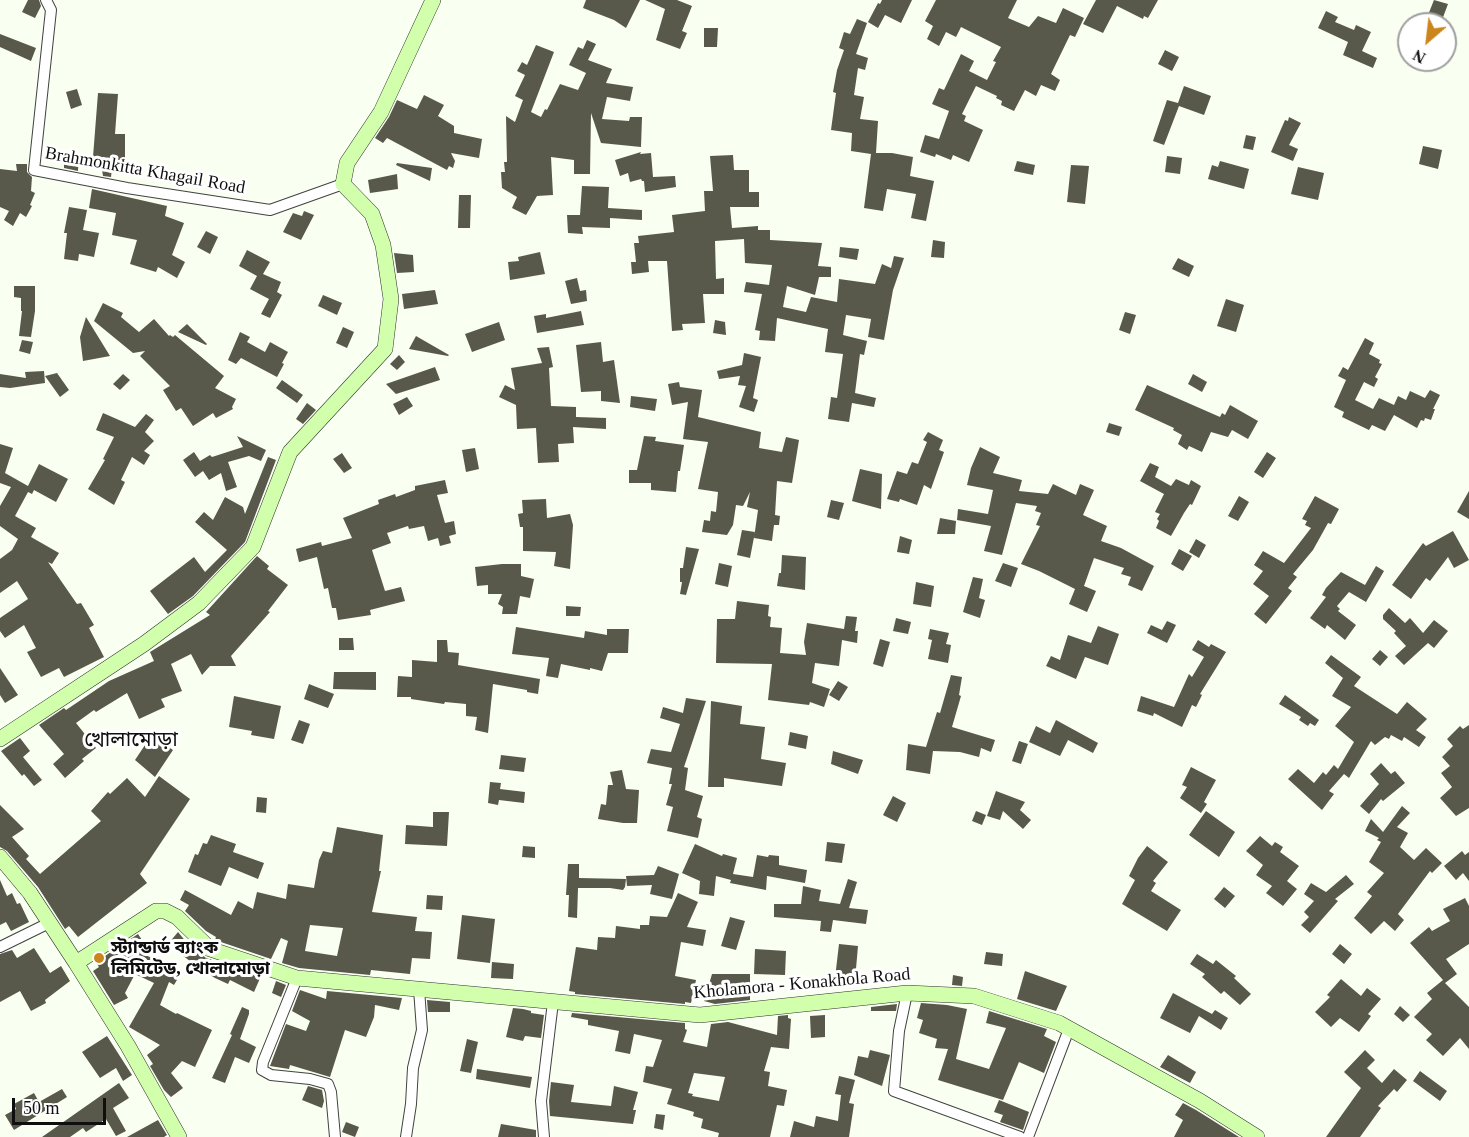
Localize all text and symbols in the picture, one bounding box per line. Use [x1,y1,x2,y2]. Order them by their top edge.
north arrow [1397,12,1457,72]
text: N [1410,46,1428,67]
street label: Brahmonkitta Khagail Road [43,143,247,199]
district label: খোলামোড়া [84,727,178,753]
place label: স্ট্যান্ডার্ড ব্যাংক লিমিটেড, খোলামোড়া [111,937,270,980]
marker: স্ট্যান্ডার্ড ব্যাংক লিমিটেড, খোলামোড়া [92,951,106,965]
street label: Kholamora - Konakhola Road [693,964,911,1004]
scale bar [15,1086,110,1124]
text: 50 m [23,1098,60,1118]

